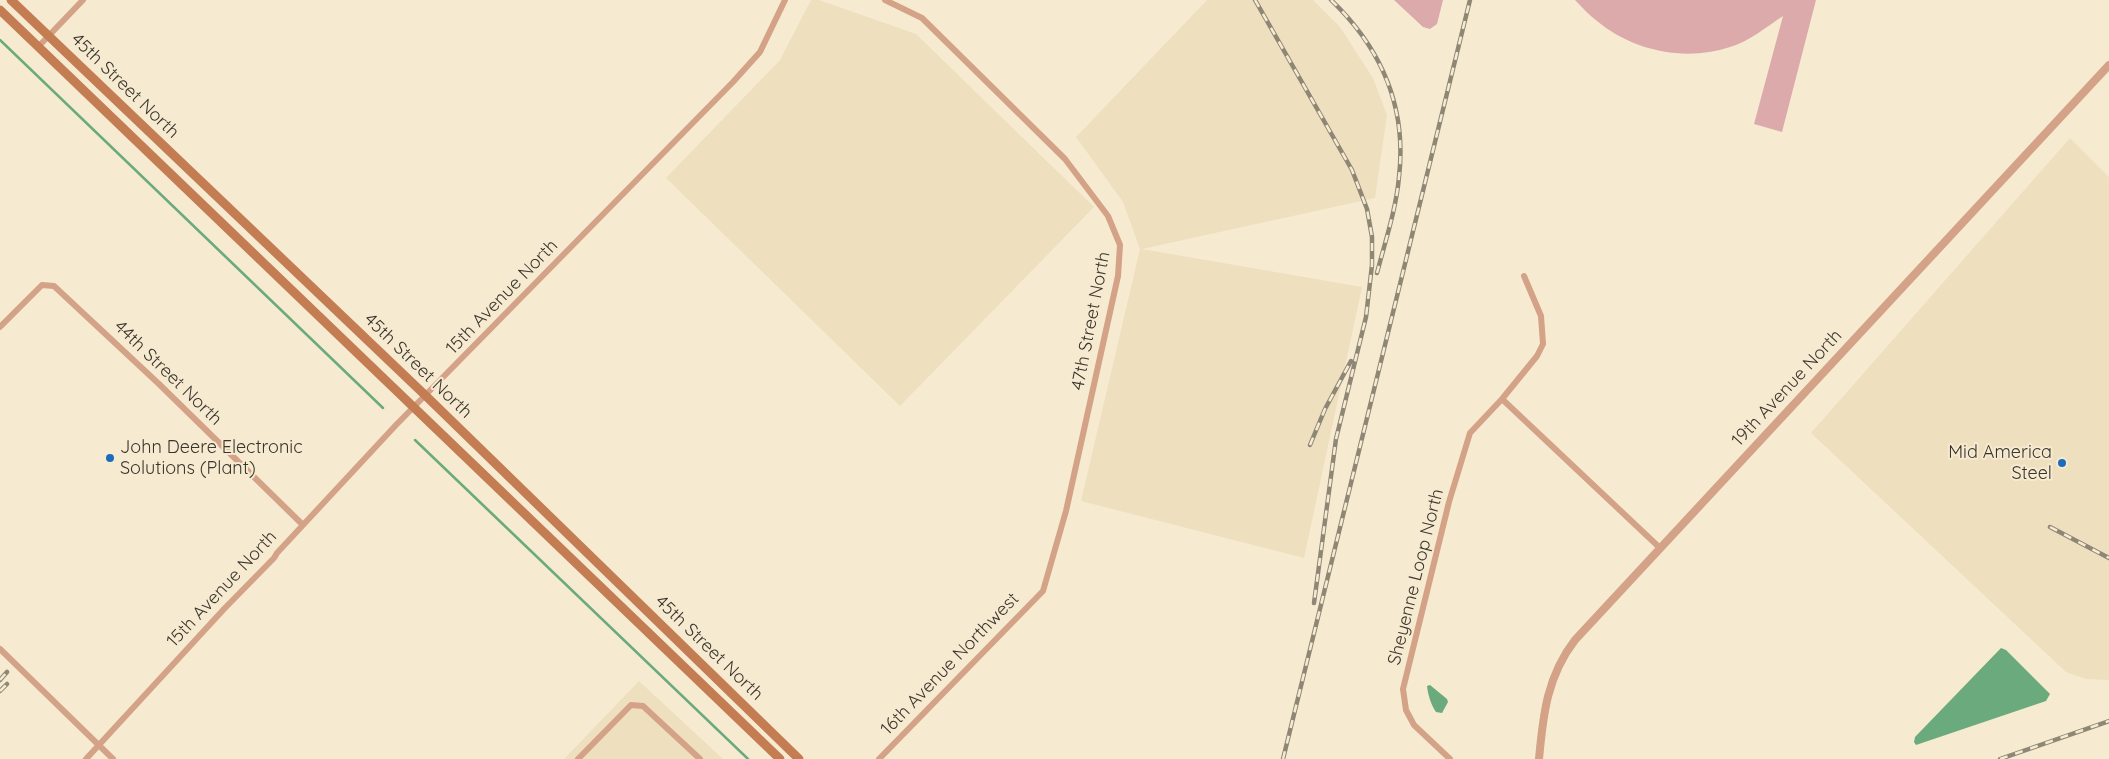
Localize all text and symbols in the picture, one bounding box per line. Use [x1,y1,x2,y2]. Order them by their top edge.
street label: 45th Street North [66,29,184,143]
street label: 15th Avenue North [442,235,562,359]
street label: 47th Street North [1067,250,1115,392]
street label: 45th Street North [359,309,477,423]
street label: 44th Street North [110,316,226,430]
street label: 19th Avenue North [1727,325,1847,451]
place label: John Deere Electronic Solutions (Plant) [120,437,303,479]
place label: Mid America Steel [1948,442,2052,484]
marker: John Deere Electronic Solutions (Plant) [104,452,116,464]
marker: Mid America Steel [2056,457,2068,469]
street label: Sheyenne Loop North [1384,487,1448,667]
street label: 15th Avenue North [162,526,282,652]
street label: 16th Avenue Northwest [876,588,1024,740]
street label: 45th Street North [650,591,768,705]

